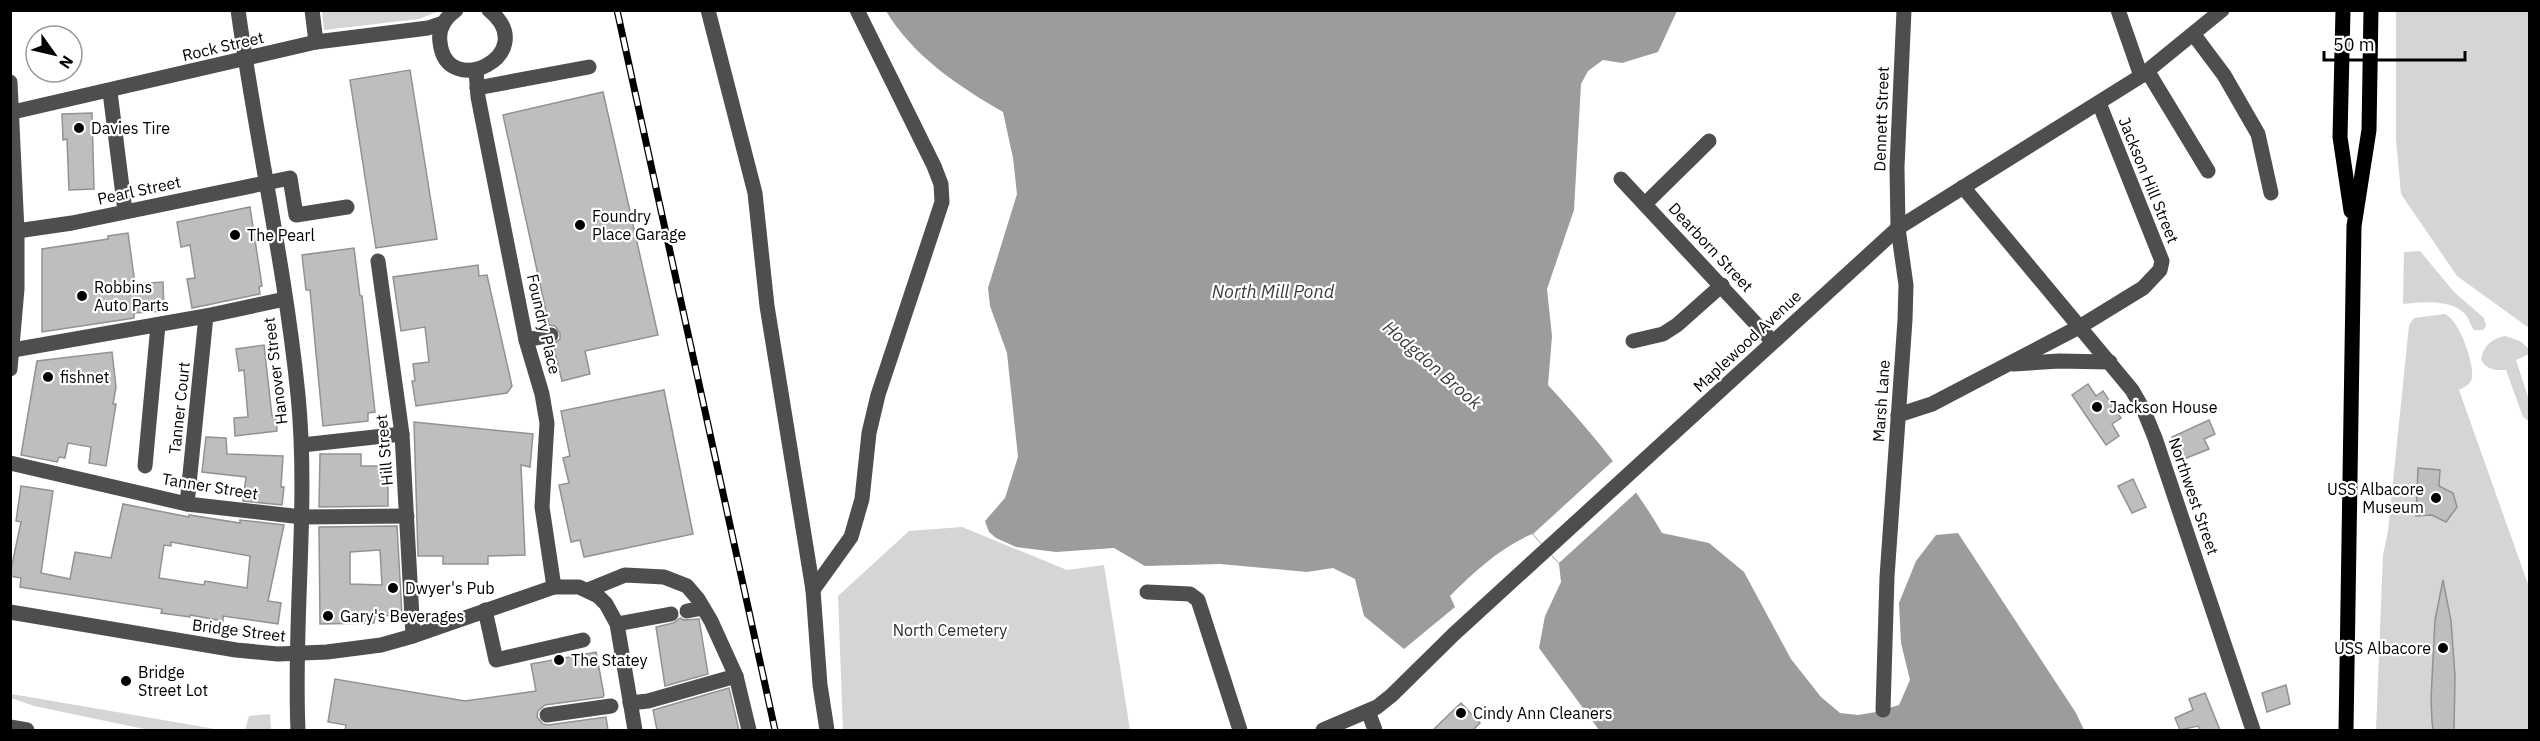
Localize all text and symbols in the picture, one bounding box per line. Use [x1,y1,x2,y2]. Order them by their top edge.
north arrow [24,24,84,84]
scale bar [2324,24,2465,62]
street label: Rock Street [180,27,266,65]
text: 50 m [2333,33,2375,56]
text: N [55,52,78,73]
street label: Dennett Street [1869,66,1893,172]
street label: Jackson Hill Street [2115,114,2183,246]
place label: Davies Tire [91,118,170,138]
marker: Davies Tire [72,121,86,135]
street label: Pearl Street [96,171,182,209]
street label: Dearborn Street [1665,198,1757,296]
place label: Foundry Place Garage [592,206,686,244]
marker: Foundry Place Garage [573,218,587,232]
place label: The Pearl [247,225,315,245]
marker: The Pearl [228,228,242,242]
street label: Foundry Place [523,272,565,376]
place label: Robbins Auto Parts [94,277,169,315]
water label: North Mill Pond [1212,280,1335,303]
street label: Maplewood Avenue [1689,286,1805,396]
marker: Robbins Auto Parts [75,289,89,303]
water label: Hodgdon Brook [1378,315,1487,414]
street label: Hanover Street [259,316,291,426]
street label: Marsh Lane [1868,359,1894,443]
street label: Tanner Court [164,361,194,455]
place label: fishnet [60,367,109,387]
marker: fishnet [41,370,55,384]
place label: Jackson House [2109,397,2218,417]
marker: Jackson House [2090,400,2104,414]
street label: Hill Street [371,413,397,487]
street label: Northwest Street [2165,435,2223,557]
street label: Tanner Street [160,469,260,503]
place label: USS Albacore Museum [2327,479,2424,517]
marker: USS Albacore Museum [2429,491,2443,505]
place label: Dwyer's Pub [405,578,495,598]
marker: Dwyer's Pub [386,581,400,595]
place label: Gary's Beverages [340,606,464,626]
marker: Gary's Beverages [321,609,335,623]
street label: Bridge Street [191,614,287,646]
park label: North Cemetery [893,620,1007,640]
place label: USS Albacore [2334,638,2431,658]
marker: USS Albacore [2436,641,2450,655]
place label: The Statey [571,650,648,670]
marker: The Statey [552,653,566,667]
place label: Bridge Street Lot [138,662,208,700]
marker: Bridge Street Lot [119,674,133,688]
place label: Cindy Ann Cleaners [1473,703,1612,723]
marker: Cindy Ann Cleaners [1454,706,1468,720]

